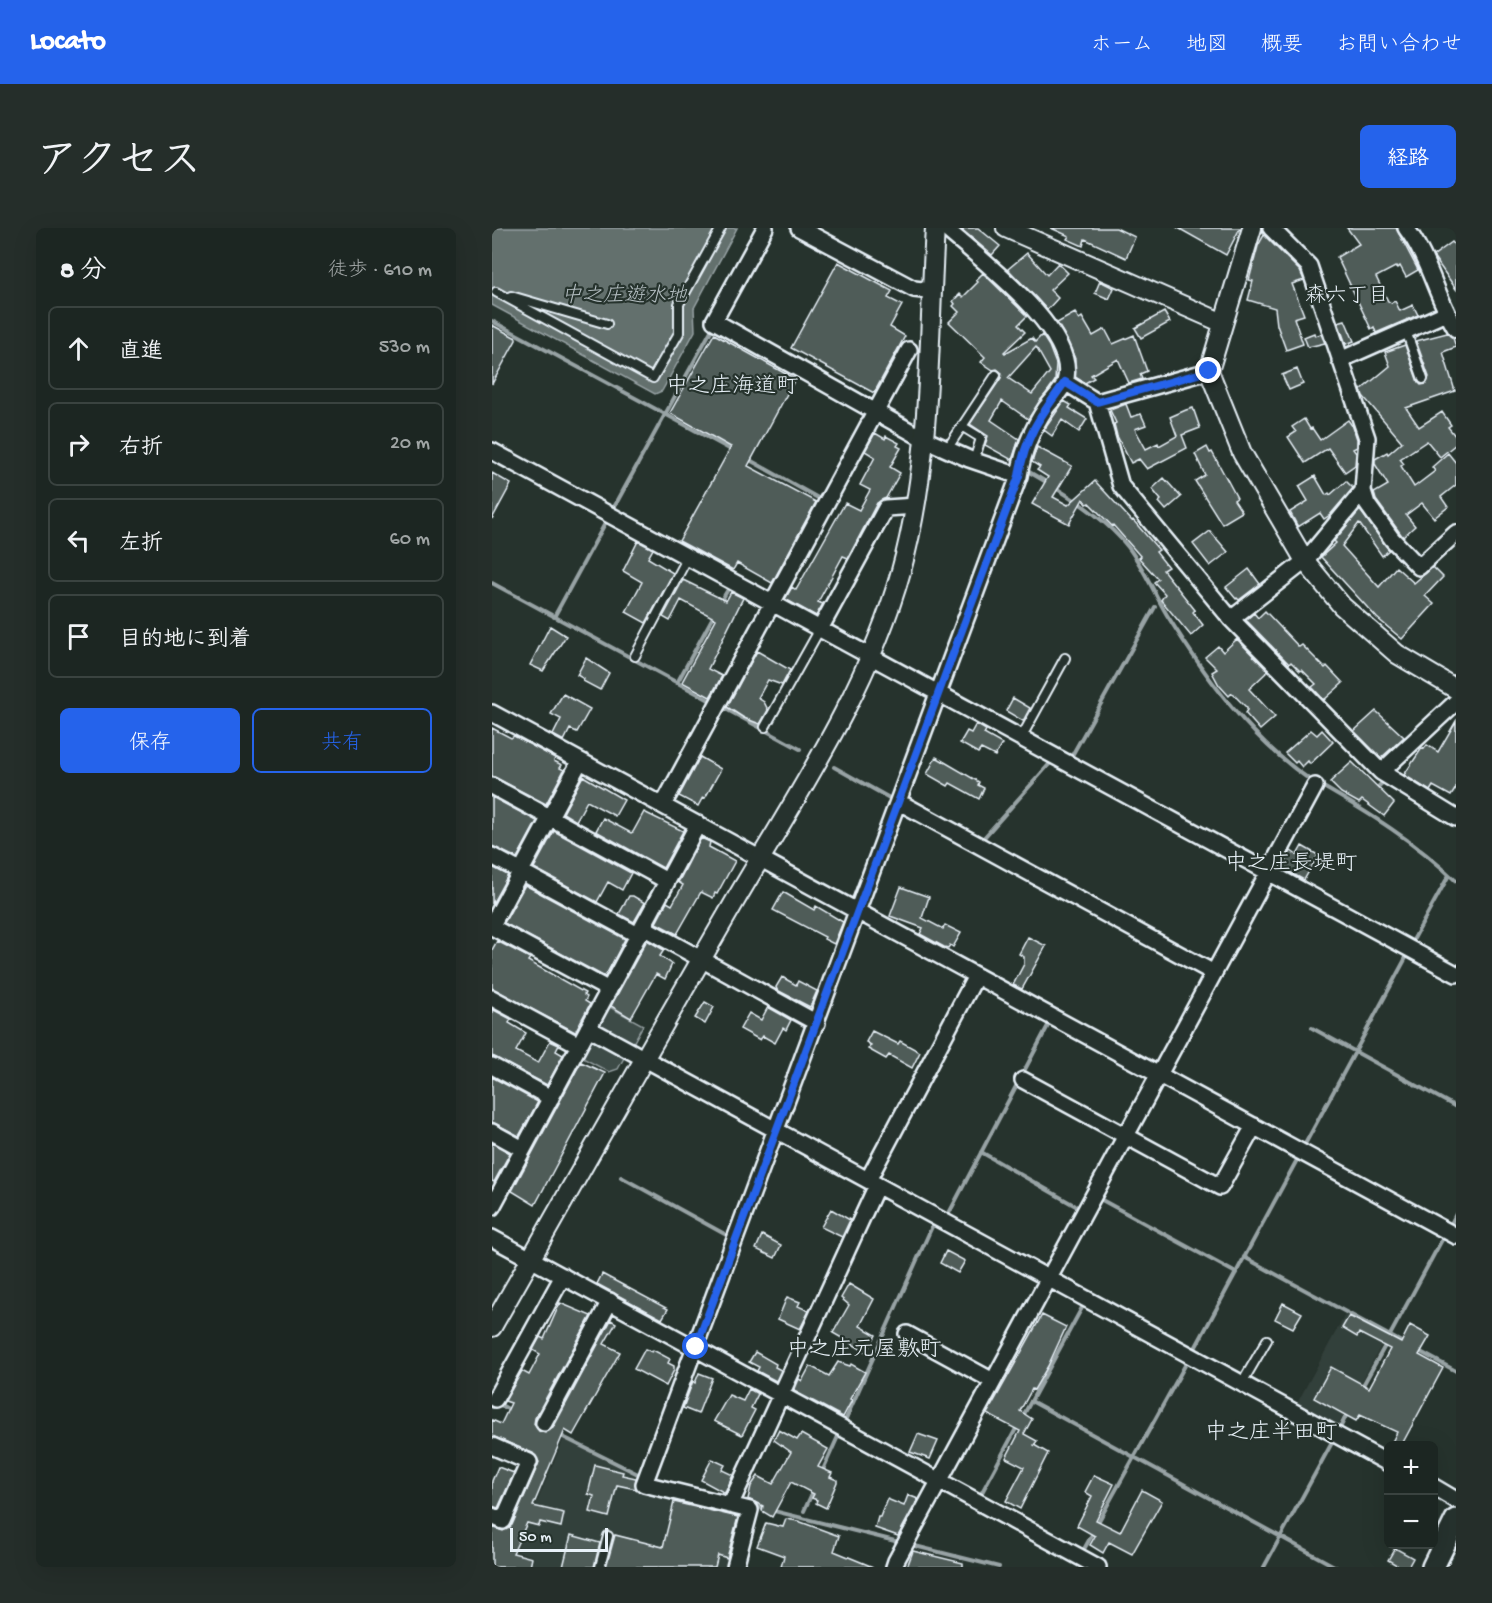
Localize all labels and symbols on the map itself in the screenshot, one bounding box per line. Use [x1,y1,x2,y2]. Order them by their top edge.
water label: 中之庄遊水地 [561,283,688,310]
district label: 森六丁目 [1305,283,1389,310]
route end [1195,357,1221,383]
district label: 中之庄海道町 [666,373,798,401]
district label: 中之庄長堤町 [1225,850,1357,878]
route start [682,1333,708,1359]
district label: 中之庄元屋敷町 [787,1336,941,1364]
district label: 中之庄半田町 [1205,1419,1337,1447]
scale bar [510,1525,608,1552]

